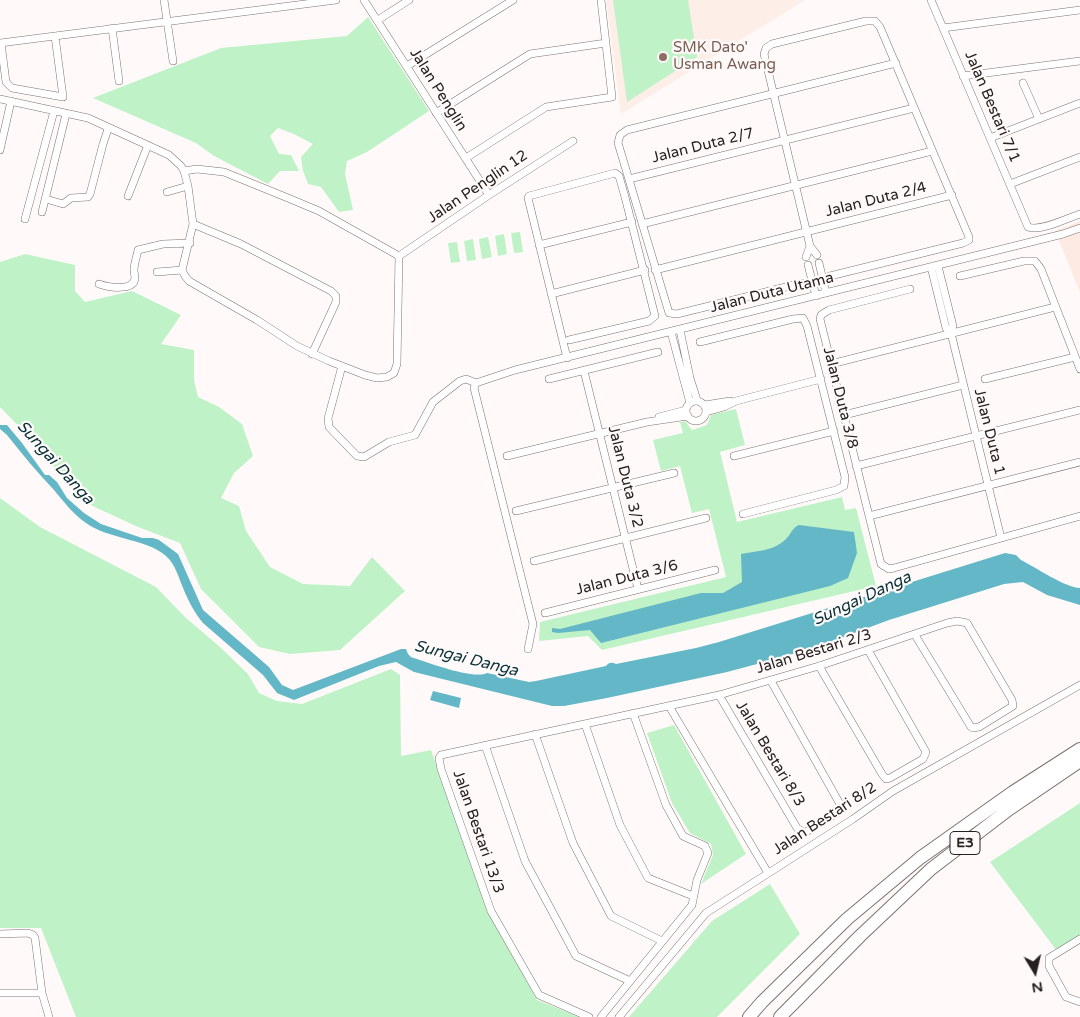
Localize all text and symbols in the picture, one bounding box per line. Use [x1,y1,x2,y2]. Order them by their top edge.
place label: SMK Dato' Usman Awang [673,39,776,74]
street label: Jalan Penglin [405,45,471,135]
street label: Jalan Bestari 7/1 [960,49,1024,165]
marker: SMK Dato' Usman Awang [657,51,669,63]
street label: Jalan Duta 2/7 [650,125,756,167]
street label: Jalan Penglin 12 [424,147,532,227]
street label: Jalan Duta 2/4 [824,179,928,221]
street label: Jalan Duta Utama [708,269,836,317]
street label: Jalan Duta 3/8 [819,345,861,451]
street label: Jalan Duta 1 [970,387,1008,477]
water label: Sungai Danga [12,417,98,509]
street label: Jalan Duta 3/2 [604,424,646,530]
street label: Jalan Duta 3/6 [574,557,680,599]
water label: Sungai Danga [810,568,914,630]
street label: Jalan Bestari 2/3 [754,626,874,678]
water label: Sungai Danga [412,637,520,681]
street label: Jalan Bestari 8/3 [731,698,809,810]
street label: Jalan Bestari 13/3 [448,768,508,896]
street label: Jalan Bestari 8/2 [770,779,880,859]
road number: E3 [950,831,980,854]
north arrow [1010,947,1060,997]
text: N [1031,978,1044,997]

